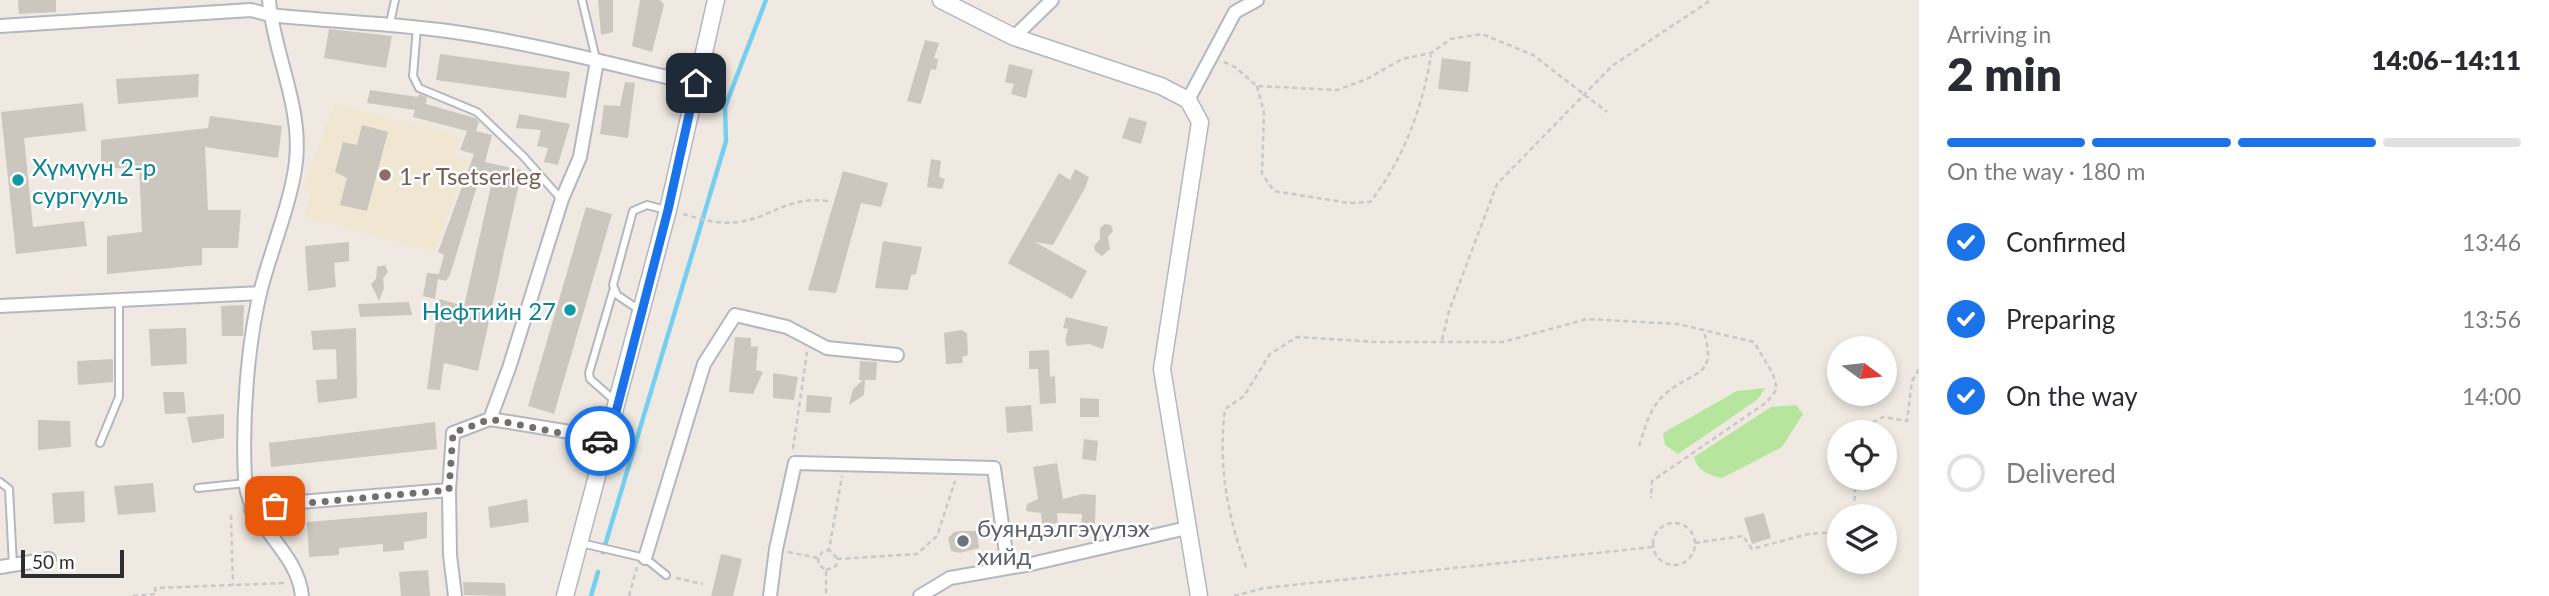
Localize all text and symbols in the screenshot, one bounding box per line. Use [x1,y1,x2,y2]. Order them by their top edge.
text: Arriving in [1947,20,2051,48]
text: 14:06–14:11 [2371,44,2521,76]
text: 2 min [1947,46,2062,101]
pin [666,53,726,113]
icon: home [677,64,715,102]
place label: Хүмүүн 2-р сургууль [32,152,156,209]
text: On the way · 180 m [1947,157,2146,185]
place label: 1-r Tsetserleg [399,161,541,190]
marker: 1-r Tsetserleg [377,167,393,183]
marker: Хүмүүн 2-р сургууль [10,172,26,188]
icon: check [1947,223,1985,261]
text: Confirmed [2006,226,2126,258]
text: 13:46 [2462,228,2521,256]
place label: Нефтийн 27 [422,296,556,325]
icon: check [1947,300,1985,338]
marker: Нефтийн 27 [562,302,578,318]
text: Preparing [2006,303,2115,335]
text: 13:56 [2462,305,2521,333]
north arrow [1827,336,1897,406]
map controls [1827,336,1897,574]
icon: check [1947,377,1985,415]
text: On the way [2006,380,2138,412]
text: 14:00 [2462,382,2521,410]
courier [565,406,635,476]
button: locate [1827,420,1897,490]
icon: car [581,422,619,460]
text: Delivered [2006,457,2116,489]
pin [245,476,305,536]
icon: bag [256,487,294,525]
button: layers [1827,504,1897,574]
place label: буяндэлгэүүлэх хийд [977,513,1150,570]
marker: буяндэлгэүүлэх хийд [955,533,971,549]
scale bar [21,547,124,579]
text: 50 m [32,550,75,573]

